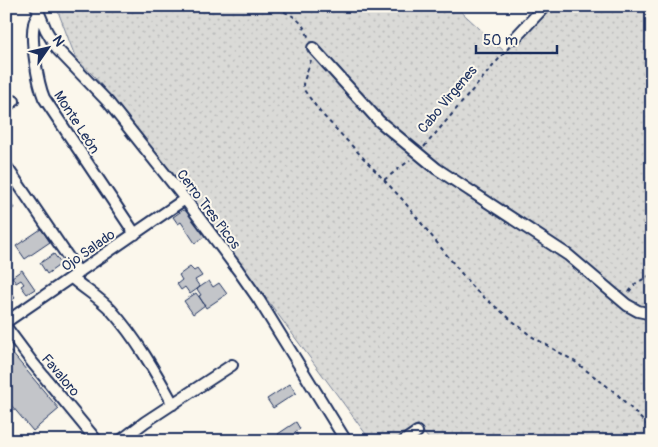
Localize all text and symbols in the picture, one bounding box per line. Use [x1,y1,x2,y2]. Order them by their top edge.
north arrow [22,22,72,72]
scale bar [476,22,557,54]
text: 50 m [483,31,518,50]
text: N [49,32,68,50]
street label: Cabo Virgenes [414,61,481,137]
street label: Monte León [50,88,103,157]
street label: Cerro Tres Picos [173,166,244,253]
street label: Ojo Salado [58,226,119,275]
street label: Favaloro [38,351,84,400]

